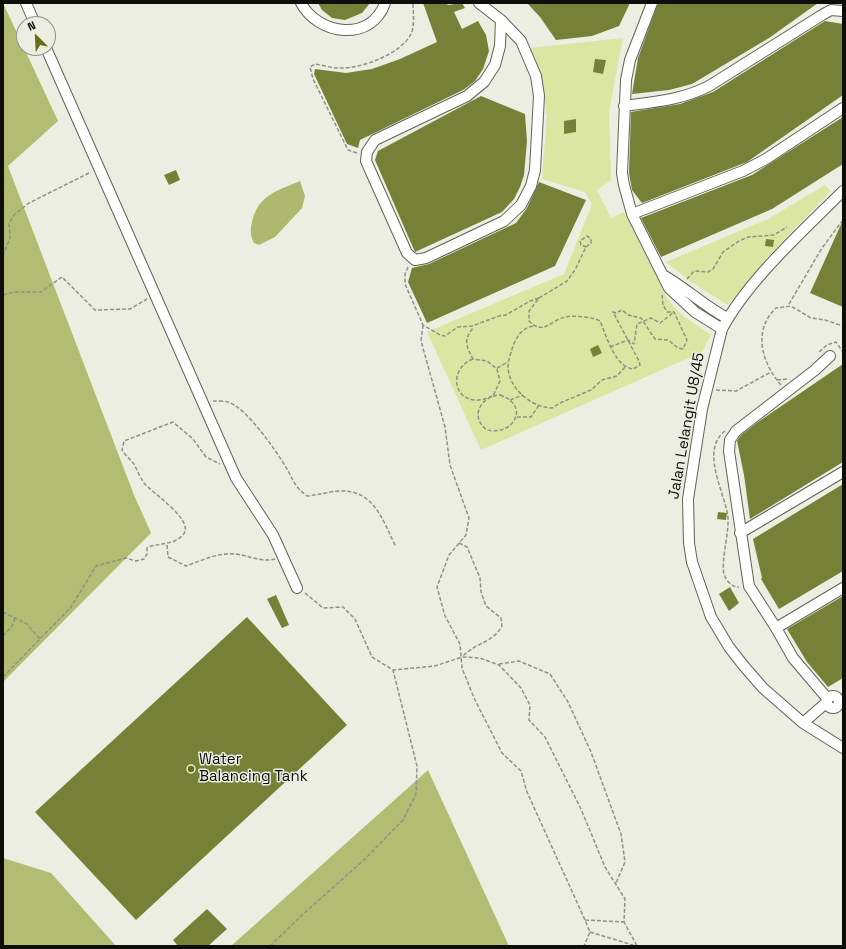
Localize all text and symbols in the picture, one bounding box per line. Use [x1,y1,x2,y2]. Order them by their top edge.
north arrow [16,16,56,56]
text: N [25,18,38,34]
street label: Jalan Lelangit U8/45 [665,351,709,501]
place label: Water Balancing Tank [199,751,308,786]
marker: Water Balancing Tank [186,764,196,774]

